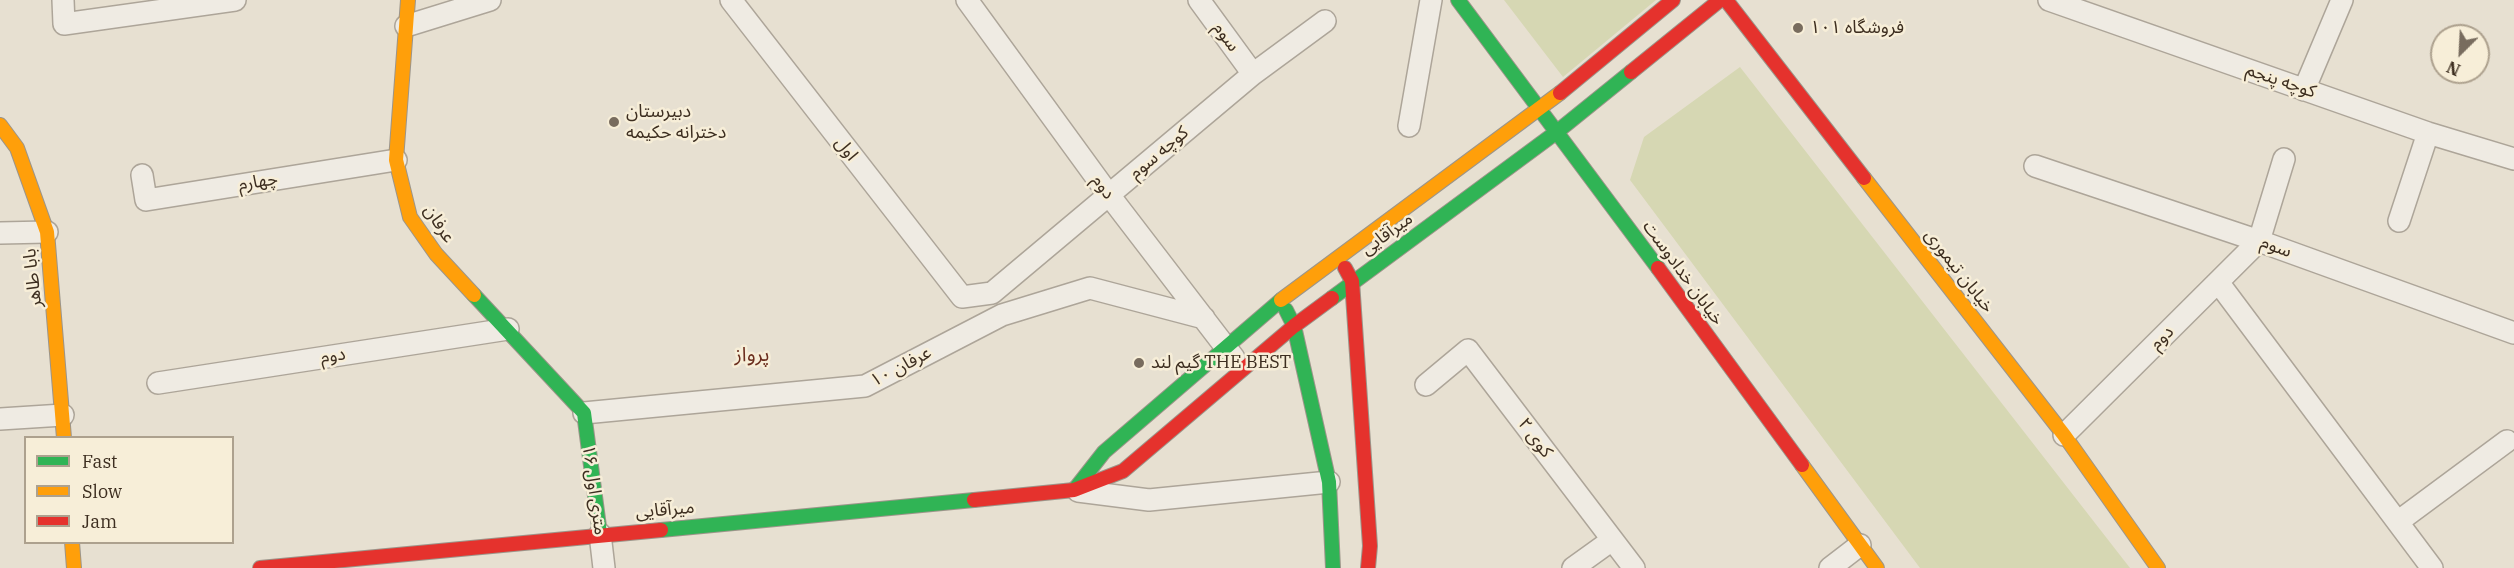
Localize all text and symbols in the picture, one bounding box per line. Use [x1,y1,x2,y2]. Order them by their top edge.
place label: فروشگاه ۱۰۱ [1810,17,1904,39]
street label: سوم [1208,18,1244,56]
marker: فروشگاه ۱۰۱ [1791,21,1805,35]
north arrow [2430,24,2490,84]
text: N [2444,57,2463,80]
street label: کوچه پنجم [2243,59,2319,103]
place label: دبیرستان دخترانه حکیمه [626,101,726,144]
marker: دبیرستان دخترانه حکیمه [607,115,621,129]
street label: کوچه سوم [1125,122,1193,184]
street label: اول [830,133,862,165]
street label: چهارم [237,168,279,196]
street label: دوم [1087,170,1119,204]
street label: عرفان [419,201,459,247]
street label: میرآقایی [1357,208,1417,260]
street label: خیابان خدادوست [1638,216,1728,330]
street label: خیابان تیموری [1920,225,1998,317]
street label: سوم [2258,231,2294,263]
street label: بابا طاهر [19,247,47,309]
street label: دوم [2145,321,2179,355]
street label: عرفان ۱۰ [867,342,935,392]
street label: دوم [319,343,347,369]
district label: پرواز [735,343,769,367]
place label: گیم لند THE BEST [1151,352,1291,374]
marker: گیم لند THE BEST [1132,356,1146,370]
street label: کوی ۲ [1513,414,1557,462]
legend [24,436,234,544]
street label: ۱۶ متری اول [577,444,611,536]
text: Fast [82,450,117,473]
text: Slow [82,480,122,503]
street label: میرآقایی [635,497,695,523]
text: Jam [82,510,117,533]

